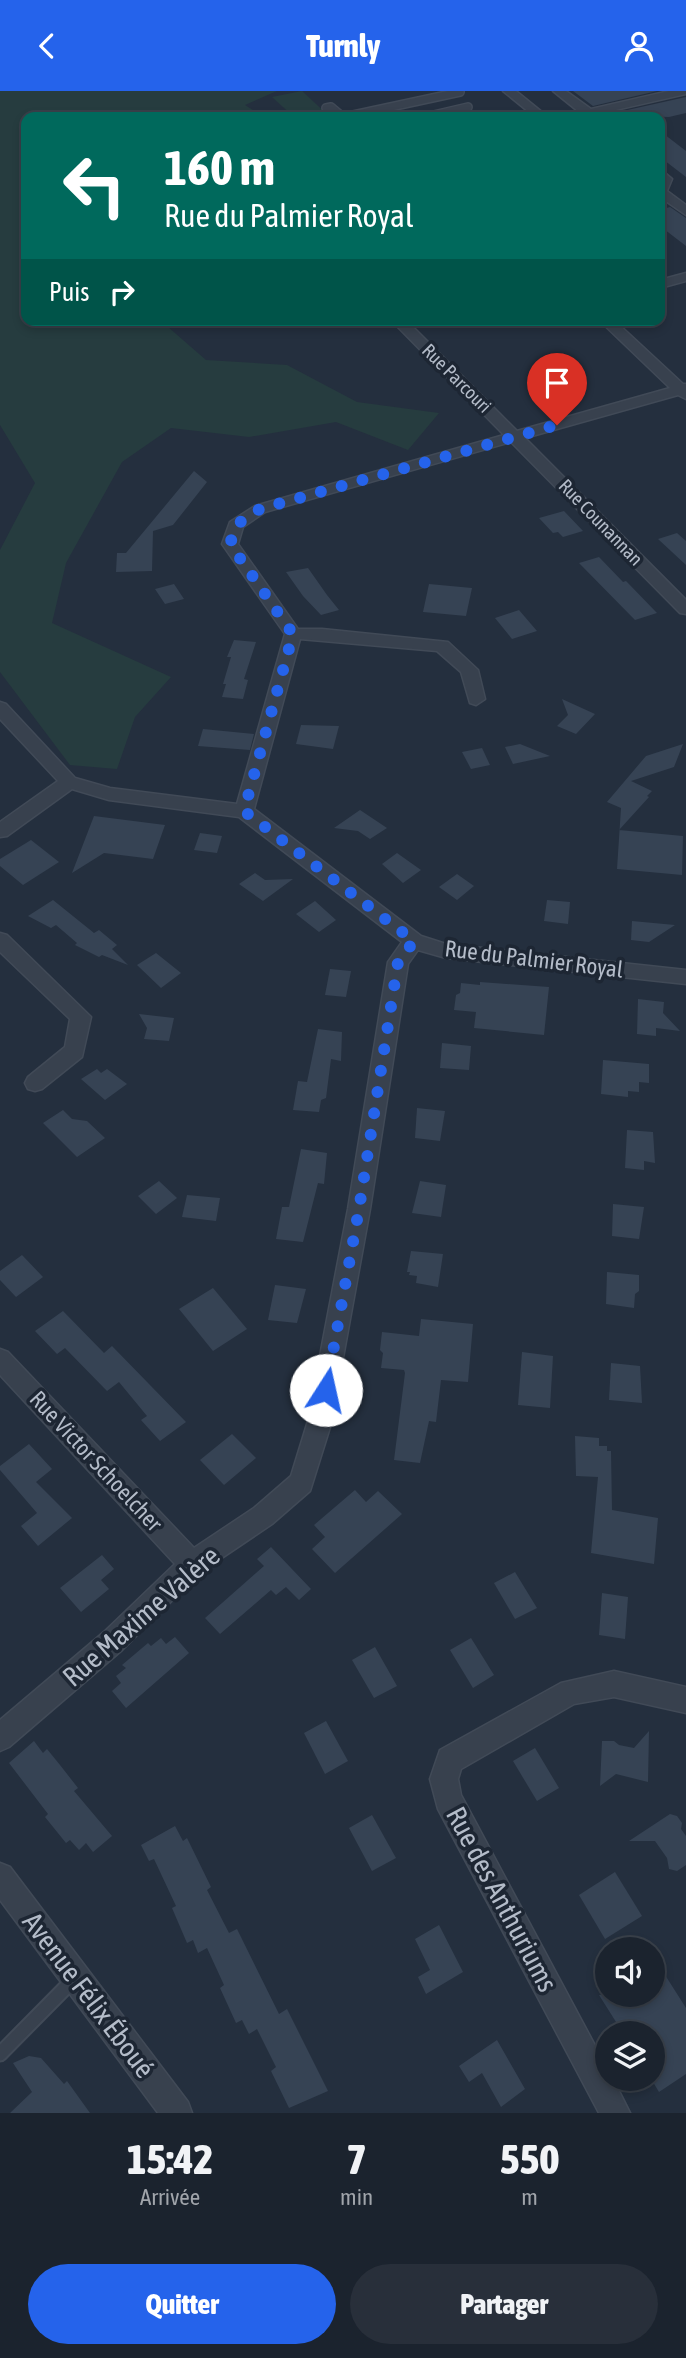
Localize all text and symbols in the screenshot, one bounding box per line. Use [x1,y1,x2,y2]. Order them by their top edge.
icon: back [28,27,66,65]
text: Turnly [306,27,380,64]
icon: person [620,27,658,65]
text: 160 m [164,139,275,195]
icon: left [49,140,140,231]
text: Rue du Palmier Royal [164,197,413,234]
icon: right [103,273,141,311]
text: Puis [49,277,89,307]
street label: Rue Parcouri [418,339,496,417]
pin [527,353,587,425]
icon: arrive [538,364,576,402]
street label: Rue Counannan [555,474,647,570]
street label: Rue du Palmier Royal [443,935,625,983]
position arrow [289,1353,363,1427]
street label: Rue Victor Schoelcher [25,1386,168,1537]
street label: Rue Maxime Valère [56,1539,226,1693]
street label: Rue des Anthuriums [440,1801,564,1997]
street label: Avenue Félix Éboué [17,1906,161,2084]
map controls [595,1937,665,2091]
button: sound [595,1937,665,2007]
button: layers [595,2021,665,2091]
text: 15:42 [127,2135,213,2183]
text: 7 [347,2135,366,2183]
text: 550 [500,2135,559,2183]
text: Arrivée [140,2184,200,2210]
text: min [340,2184,373,2210]
text: m [521,2184,538,2210]
button: Quitter [28,2264,336,2344]
button: Partager [350,2264,658,2344]

